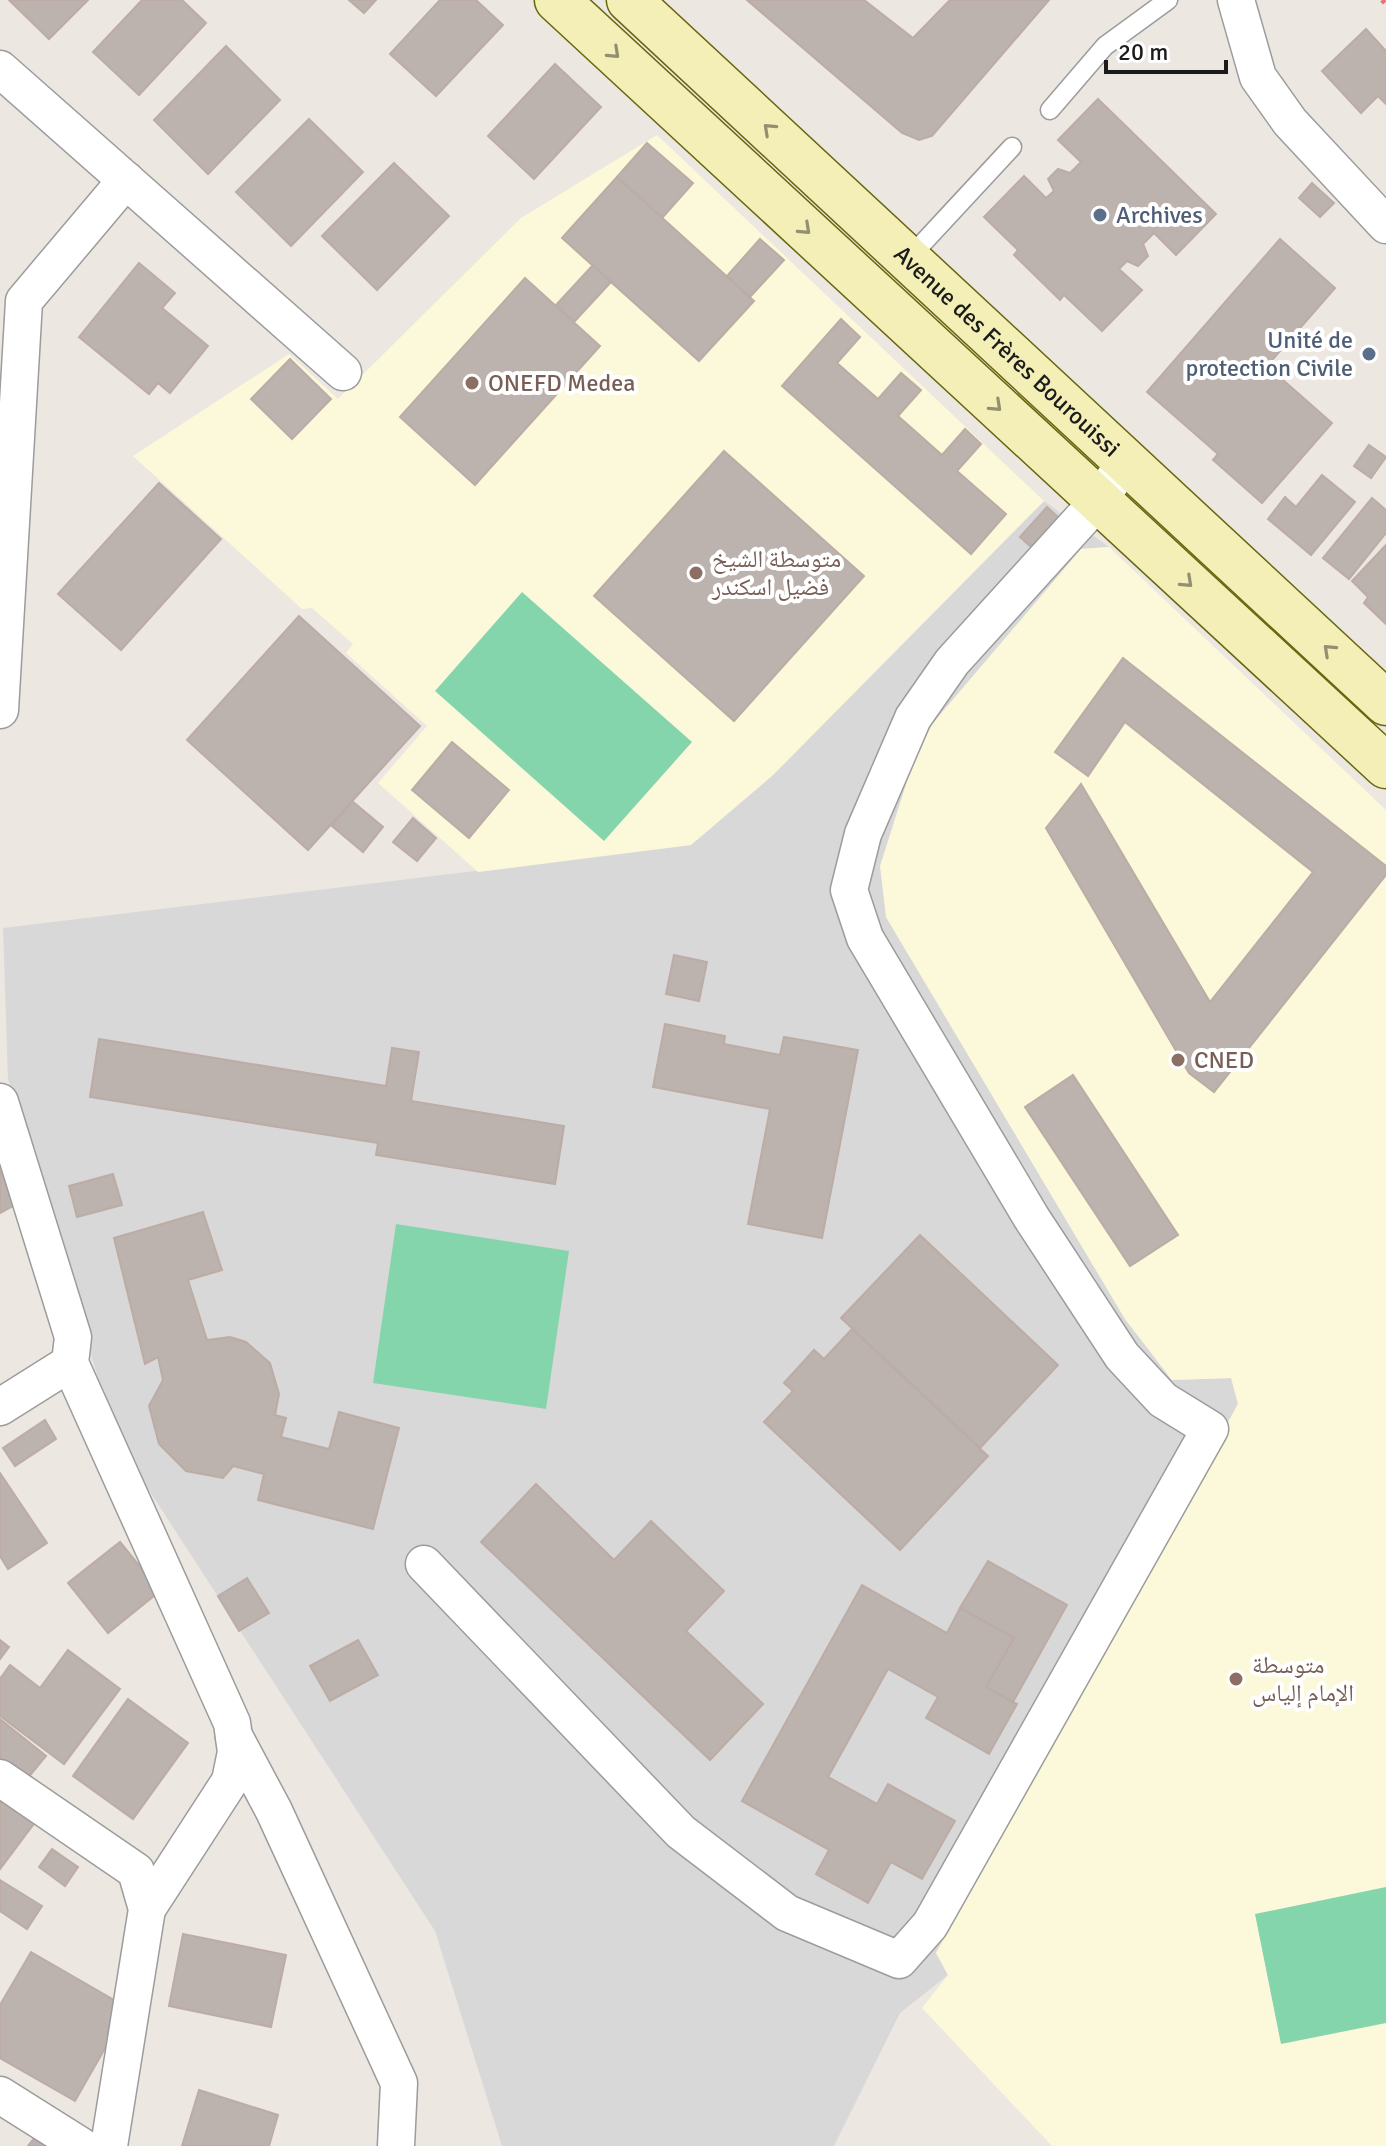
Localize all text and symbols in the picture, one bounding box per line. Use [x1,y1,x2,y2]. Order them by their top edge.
scale bar [1106,24,1226,74]
text: 20 m [1118,37,1168,67]
one-way arrow [605,43,620,57]
one-way arrow [764,125,779,139]
place label: Archives [1116,200,1203,230]
marker: Archives [1091,206,1109,224]
one-way arrow [796,220,811,234]
street label: Avenue des Frères Bourouissi [888,239,1126,463]
place label: Unité de protection Civile [1185,325,1353,383]
marker: Unité de protection Civile [1360,345,1378,363]
place label: ONEFD Medea [488,368,635,398]
marker: ONEFD Medea [463,374,481,392]
one-way arrow [987,396,1002,410]
place label: متوسطة الشيخ فضيل اسكندر [711,544,841,602]
marker: متوسطة الشيخ فضيل اسكندر [687,564,705,582]
one-way arrow [1178,573,1193,587]
one-way arrow [1324,644,1338,659]
place label: CNED [1194,1045,1254,1075]
marker: CNED [1169,1051,1187,1069]
place label: متوسطة الإمام إلياس [1252,1650,1354,1709]
marker: متوسطة الإمام إلياس [1227,1670,1245,1688]

